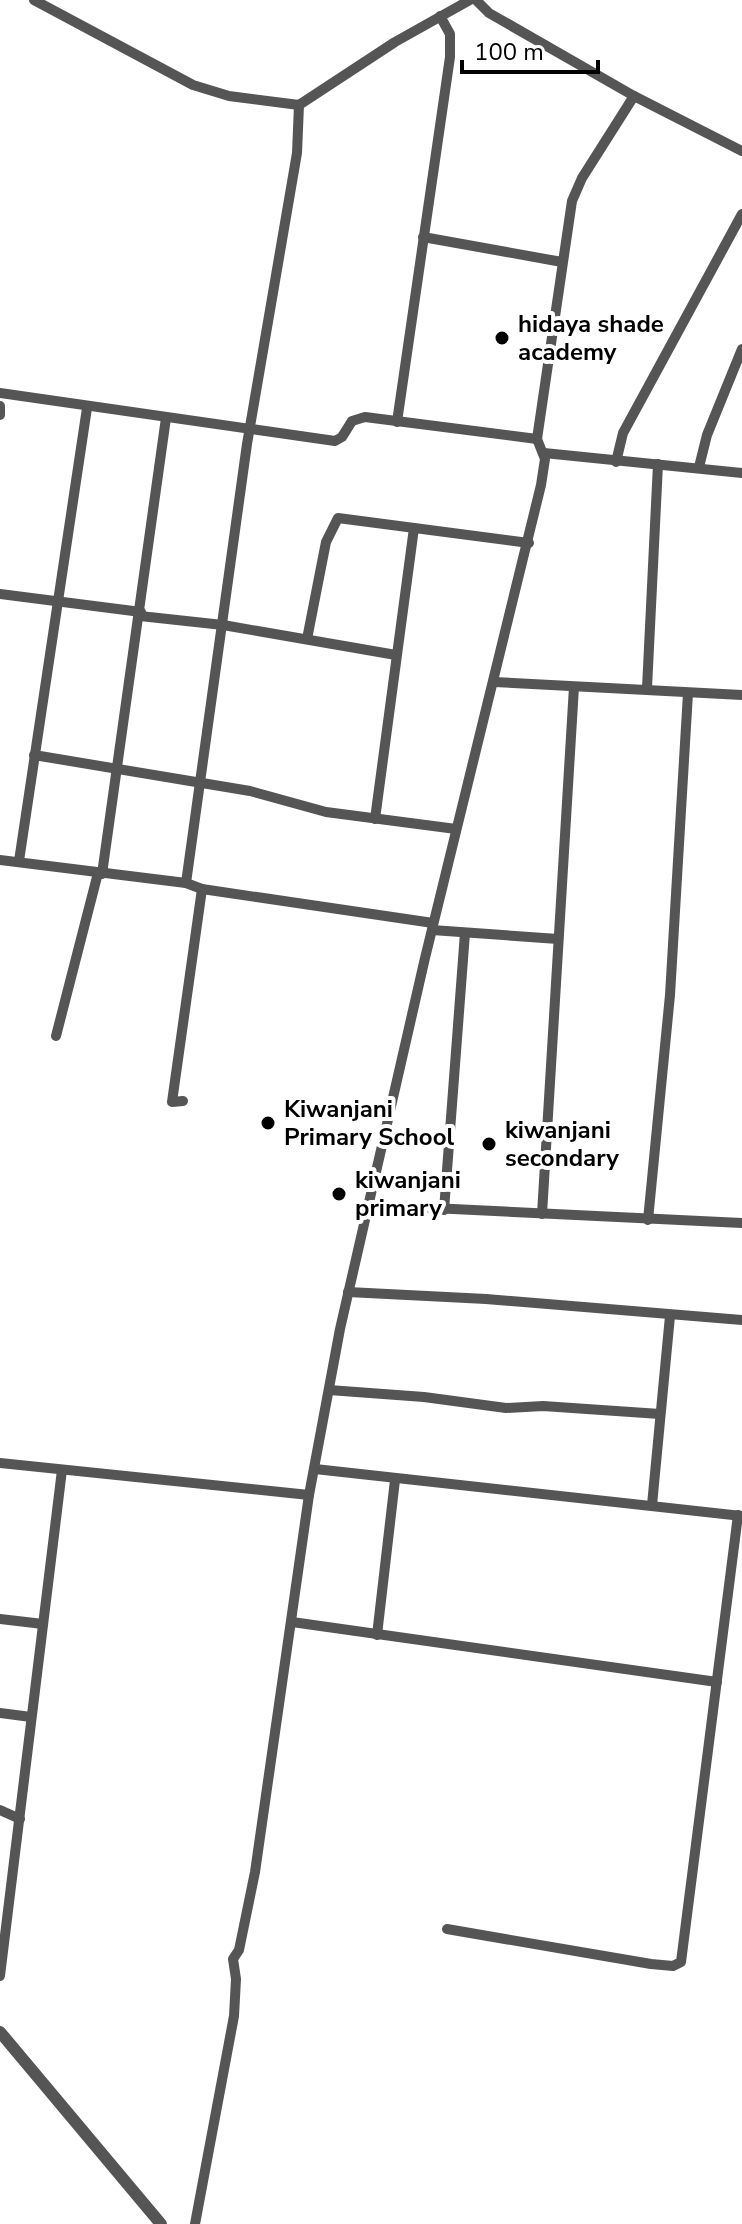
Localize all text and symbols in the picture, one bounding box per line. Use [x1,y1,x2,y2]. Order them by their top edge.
scale bar [462,24,598,74]
text: 100 m [474,36,544,68]
place label: hidaya shade academy [518,308,664,368]
marker: hidaya shade academy [493,329,511,347]
place label: Kiwanjani Primary School [284,1093,455,1153]
marker: Kiwanjani Primary School [259,1114,277,1132]
place label: kiwanjani secondary [505,1114,619,1174]
marker: kiwanjani secondary [480,1135,498,1153]
place label: kiwanjani primary [355,1164,461,1224]
marker: kiwanjani primary [330,1185,348,1203]

